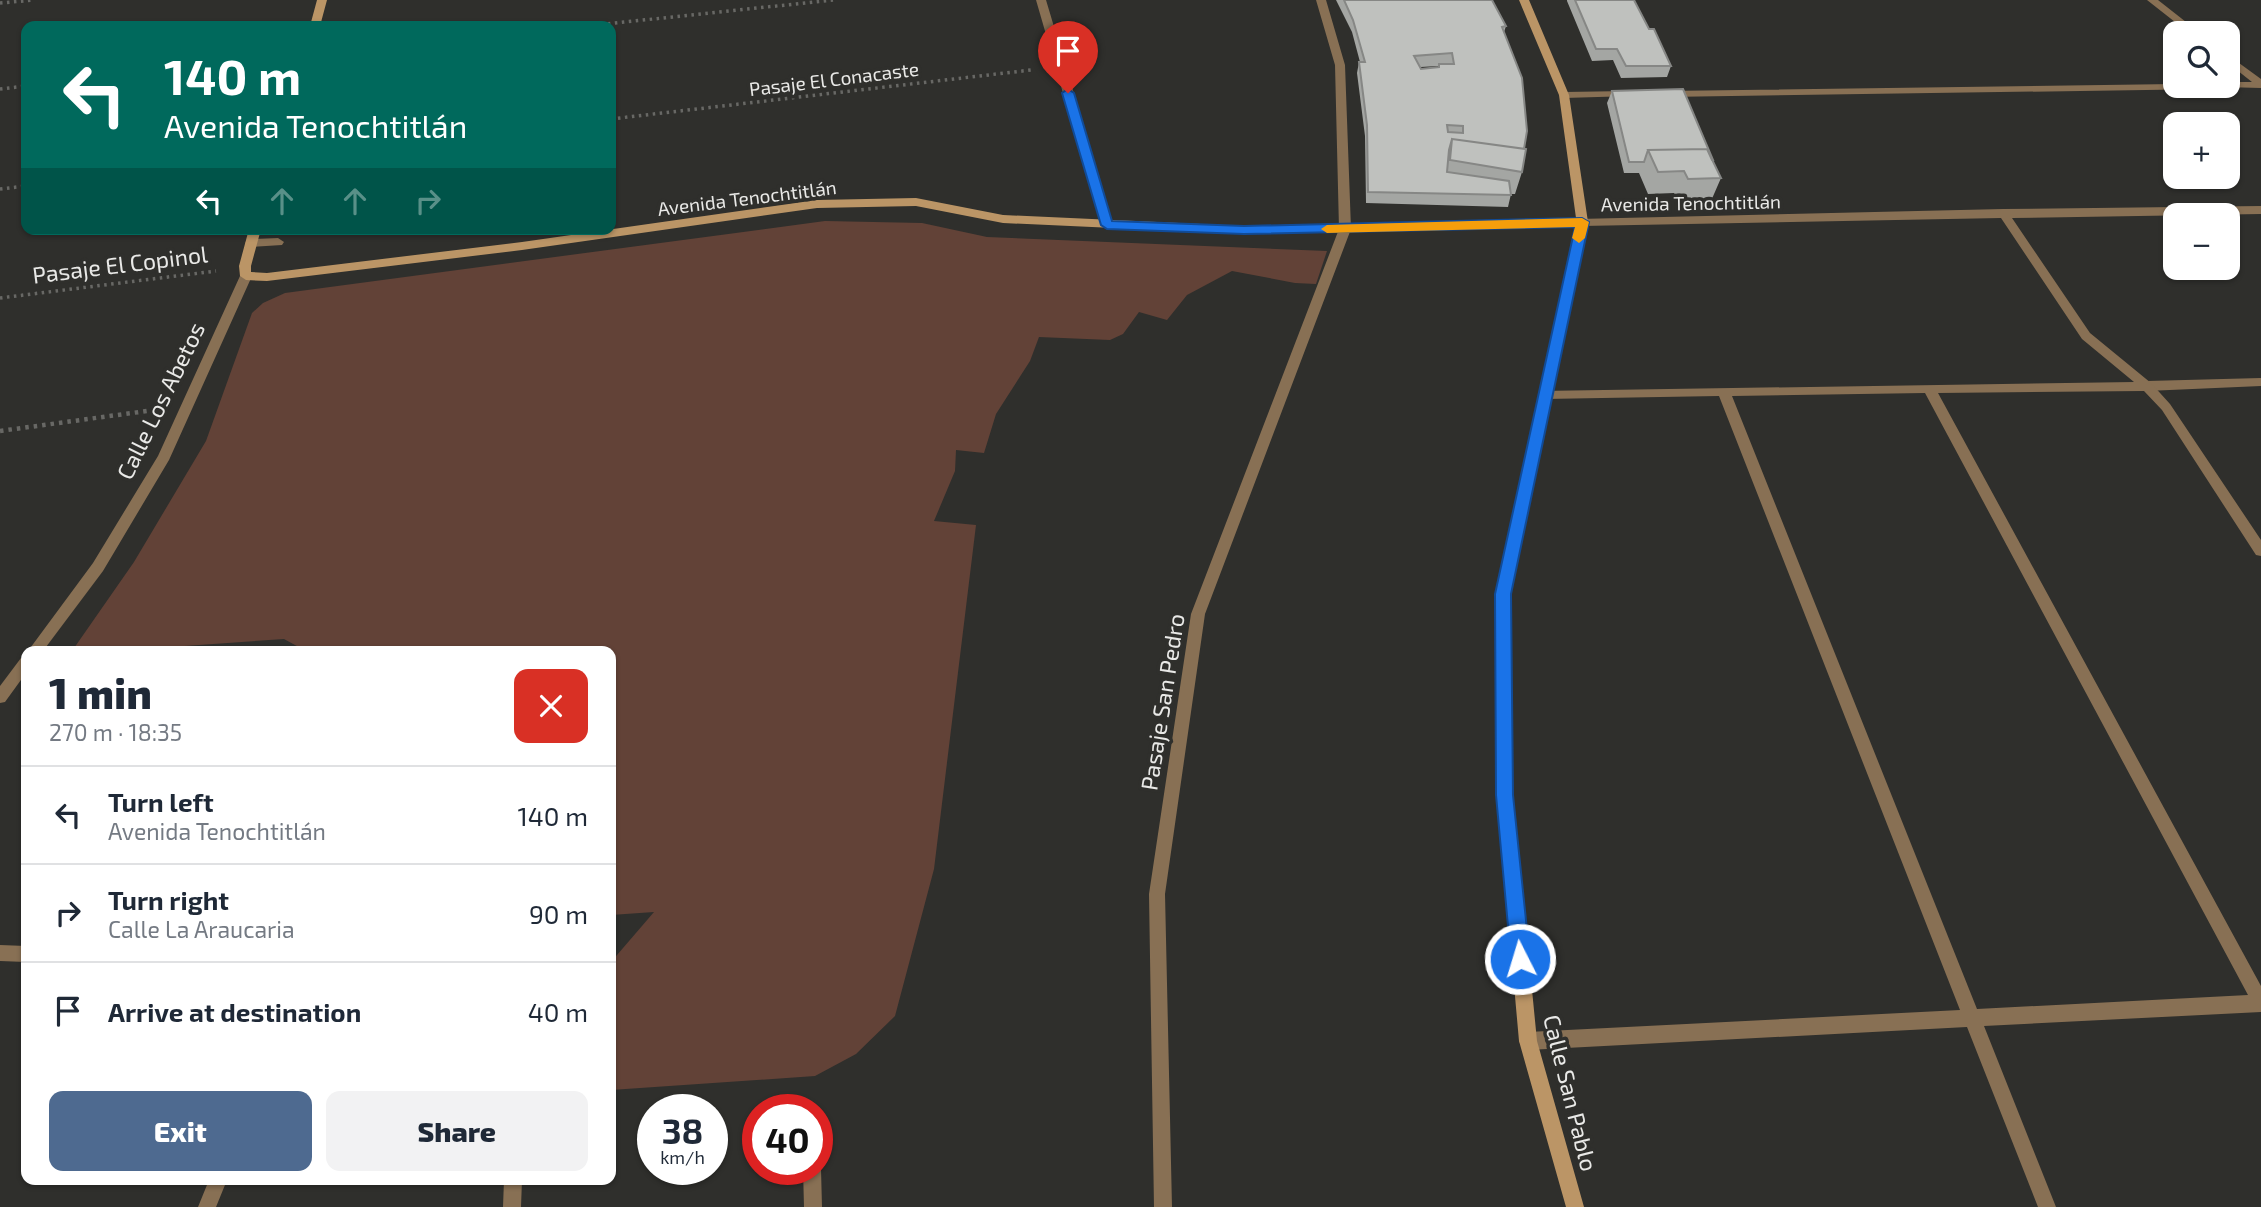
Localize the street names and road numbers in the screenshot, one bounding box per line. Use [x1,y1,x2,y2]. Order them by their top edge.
street label: Pasaje El Conacaste [748,57,920,100]
street label: Avenida Tenochtitlán [656,175,838,220]
street label: Avenida Tenochtitlán [1601,189,1781,216]
street label: Pasaje El Copinol [31,239,209,289]
street label: Calle Los Abetos [110,317,210,484]
street label: Pasaje San Pedro [1134,611,1190,792]
street label: Calle San Pablo [1538,1012,1604,1174]

